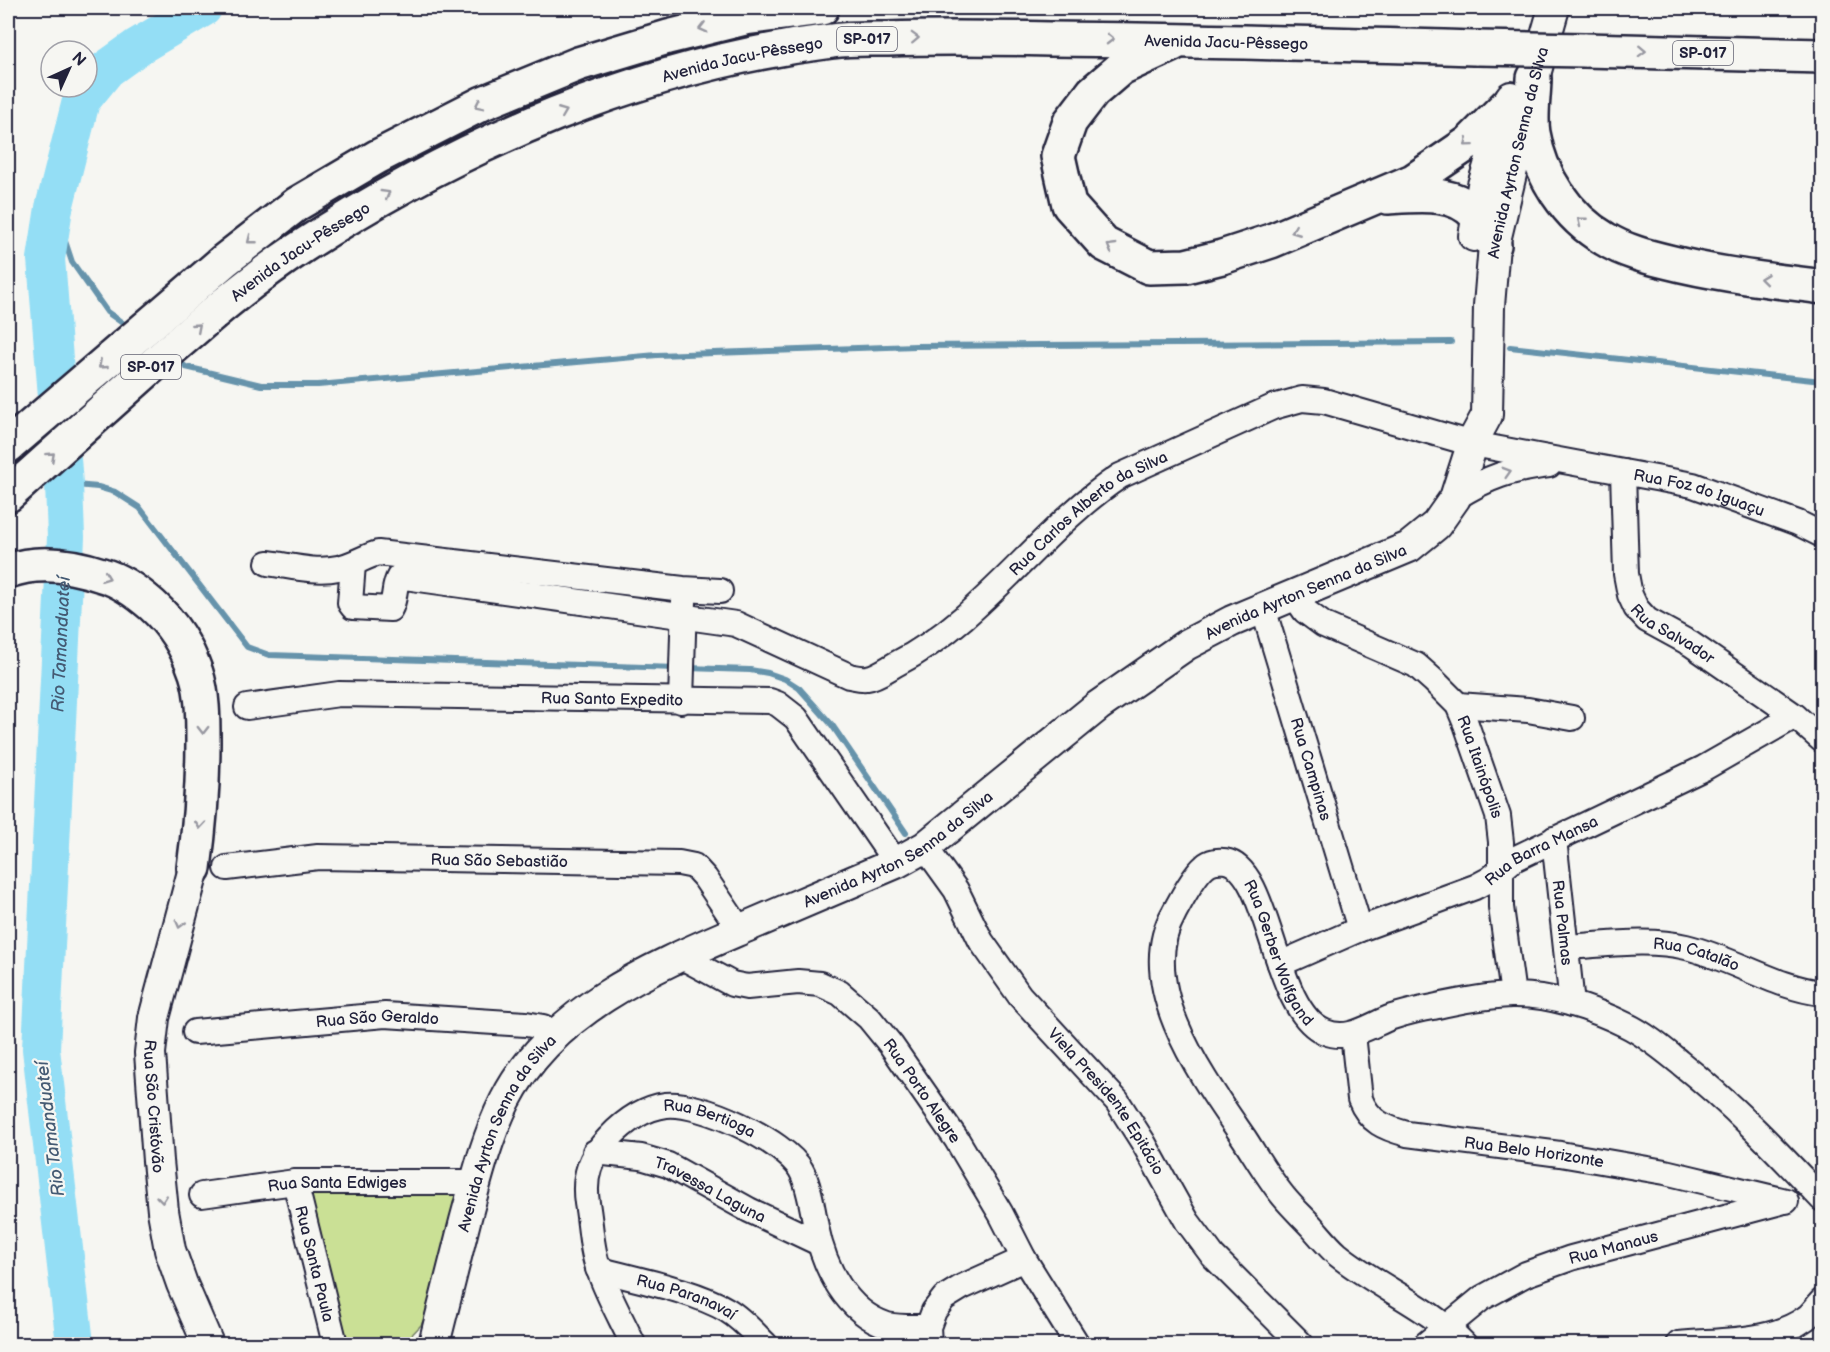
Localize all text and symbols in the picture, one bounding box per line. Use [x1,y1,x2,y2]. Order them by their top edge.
one-way arrow [698,21,708,34]
road number: SP-017 [837,27,897,51]
one-way arrow [911,32,920,44]
street label: Avenida Jacu-Pêssego [1144,32,1308,54]
one-way arrow [1106,33,1115,45]
street label: Avenida Jacu-Pêssego [660,34,824,87]
north arrow [39,39,99,99]
road number: SP-017 [1673,41,1733,65]
street label: Avenida Ayrton Senna da Silva [1485,45,1553,259]
one-way arrow [1638,45,1647,58]
text: N [68,48,90,70]
one-way arrow [474,98,485,110]
one-way arrow [556,107,567,119]
one-way arrow [1464,136,1475,147]
one-way arrow [380,190,390,202]
street label: Avenida Jacu-Pêssego [227,199,374,306]
one-way arrow [1577,218,1588,229]
one-way arrow [1290,224,1301,236]
one-way arrow [247,232,258,243]
one-way arrow [1107,243,1117,254]
one-way arrow [1760,274,1769,286]
one-way arrow [190,323,201,334]
road number: SP-017 [121,355,181,379]
one-way arrow [98,358,109,369]
street label: Rua Carlos Alberto da Silva [1006,448,1171,580]
one-way arrow [44,452,55,463]
street label: Rua Foz do Iguaçu [1632,466,1767,521]
one-way arrow [1501,467,1512,479]
street label: Avenida Ayrton Senna da Silva [1202,541,1410,644]
one-way arrow [100,569,111,582]
water label: Rio Tamanduateí [47,573,75,713]
street label: Rua Salvador [1626,600,1718,669]
street label: Rua Santo Expedito [541,689,683,711]
street label: Rua Itainópolis [1452,713,1506,821]
street label: Rua Campinas [1286,716,1335,823]
one-way arrow [197,726,209,735]
street label: Avenida Ayrton Senna da Silva [801,788,997,912]
street label: Rua Barra Mansa [1482,812,1601,890]
one-way arrow [194,820,207,829]
street label: Rua São Sebastião [430,851,568,872]
street label: Rua Gerber Wolfgand [1239,877,1317,1030]
street label: Rua Palmas [1548,879,1576,967]
one-way arrow [175,919,187,929]
street label: Rua Catalão [1652,935,1742,976]
street label: Rua São Geraldo [315,1007,439,1032]
street label: Viela Presidente Epitácio [1043,1025,1167,1179]
street label: Avenida Ayrton Senna da Silva [455,1031,561,1234]
street label: Rua Porto Alegre [879,1035,964,1148]
street label: Rua São Cristóvão [139,1039,167,1174]
water label: Rio Tamanduateí [31,1058,69,1198]
street label: Rua Bertioga [663,1097,758,1142]
street label: Rua Belo Horizonte [1463,1134,1606,1172]
street label: Travessa Laguna [652,1154,768,1228]
street label: Rua Santa Edwiges [267,1174,407,1197]
one-way arrow [155,1195,168,1204]
street label: Rua Santa Paula [290,1204,337,1324]
street label: Rua Manaus [1567,1227,1660,1269]
street label: Rua Paranavaí [634,1271,740,1325]

